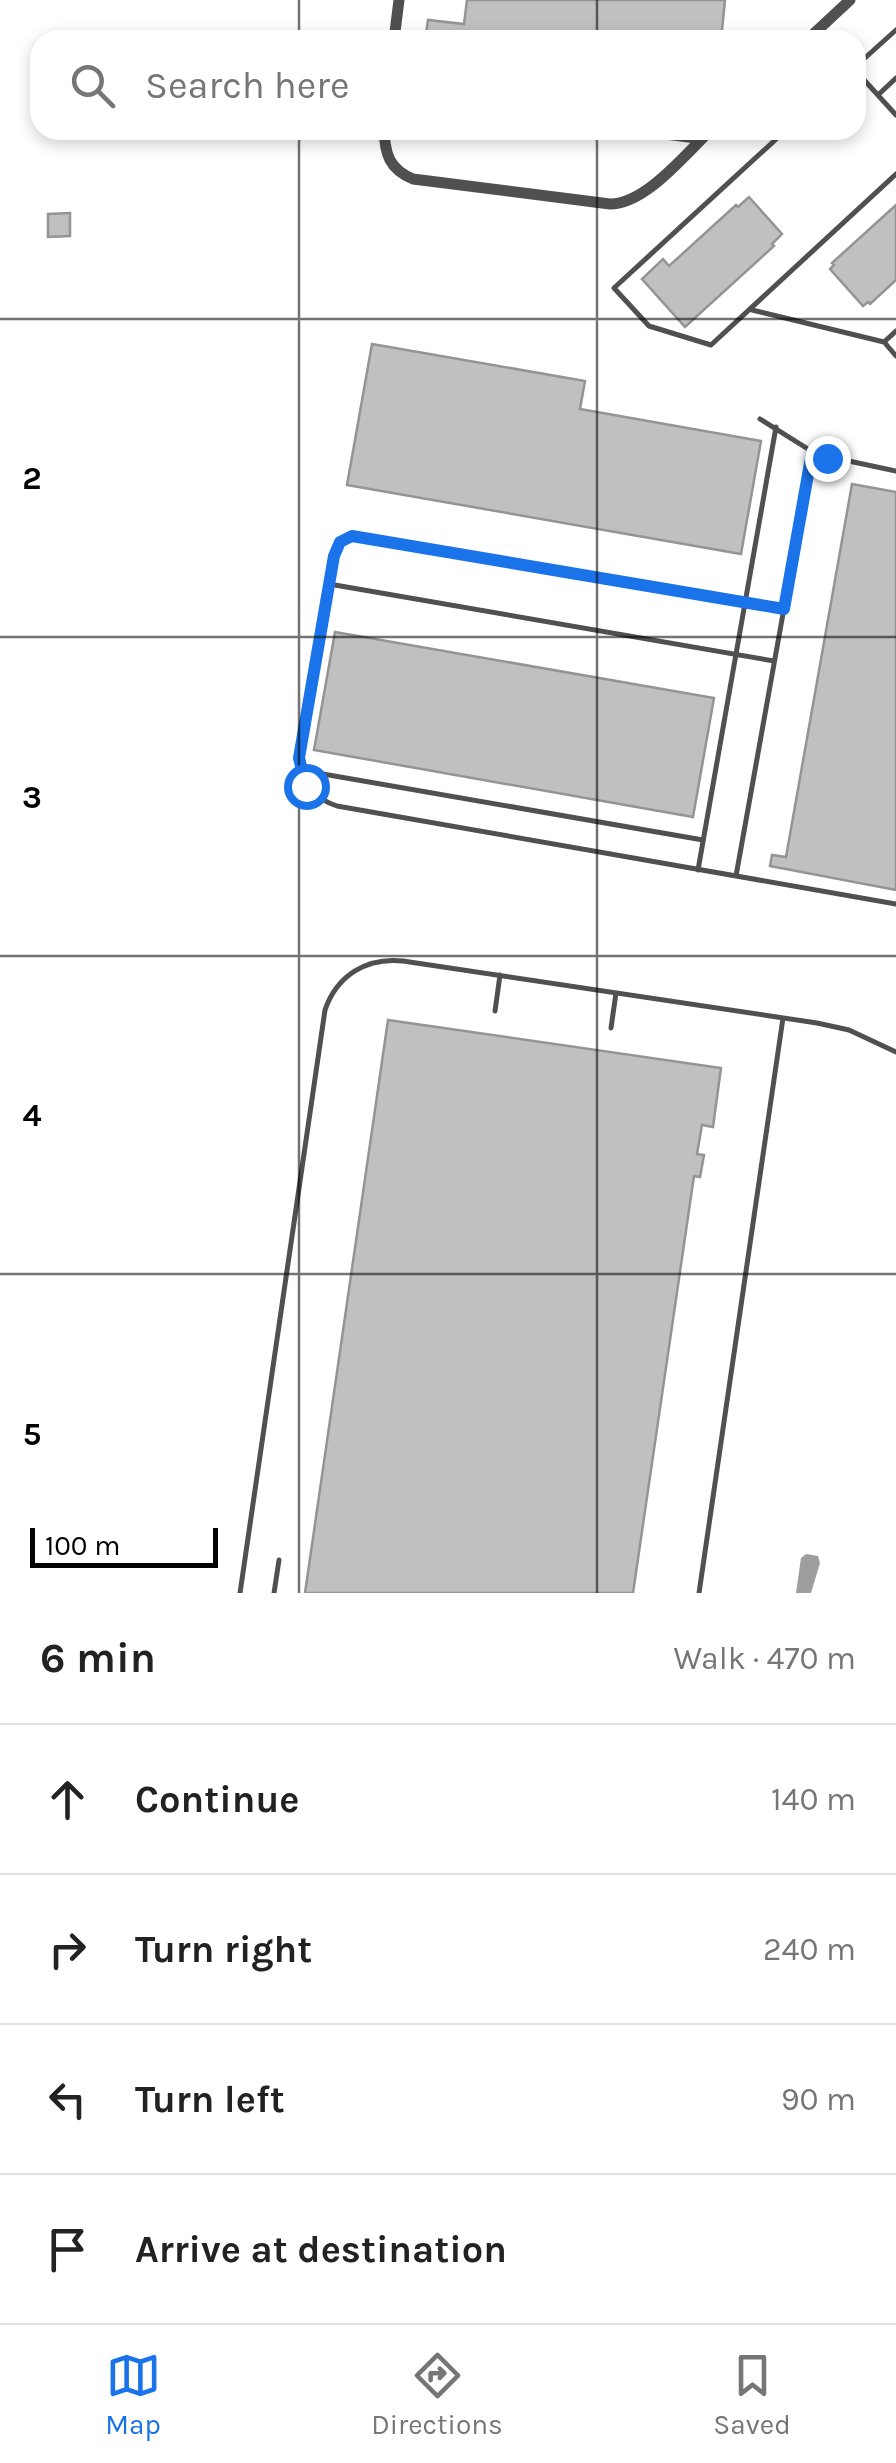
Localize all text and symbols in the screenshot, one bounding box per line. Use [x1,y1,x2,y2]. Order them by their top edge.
search box [30,30,866,140]
icon: search [65,58,120,113]
text: Search here [145,63,349,108]
route end [805,436,851,482]
text: 2 [22,460,42,497]
route start [284,764,330,810]
text: 3 [22,779,42,816]
text: 4 [22,1097,42,1134]
text: 5 [23,1416,41,1453]
scale bar [30,1523,218,1568]
text: 100 m [45,1529,120,1562]
text: 6 min [40,1633,156,1683]
text: Walk · 470 m [673,1640,856,1677]
icon: ahead [40,1772,95,1827]
text: Continue [135,1777,299,1822]
text: 140 m [771,1781,856,1818]
icon: right [40,1922,95,1977]
text: Turn right [135,1927,312,1972]
text: 240 m [763,1931,856,1968]
icon: left [40,2072,95,2127]
text: Turn left [135,2077,285,2122]
text: 90 m [781,2081,856,2118]
icon: arrive [40,2222,95,2277]
text: Arrive at destination [135,2227,507,2272]
tab: Map [105,2348,161,2441]
tab: Directions [371,2348,503,2441]
tab: Saved [713,2348,791,2441]

